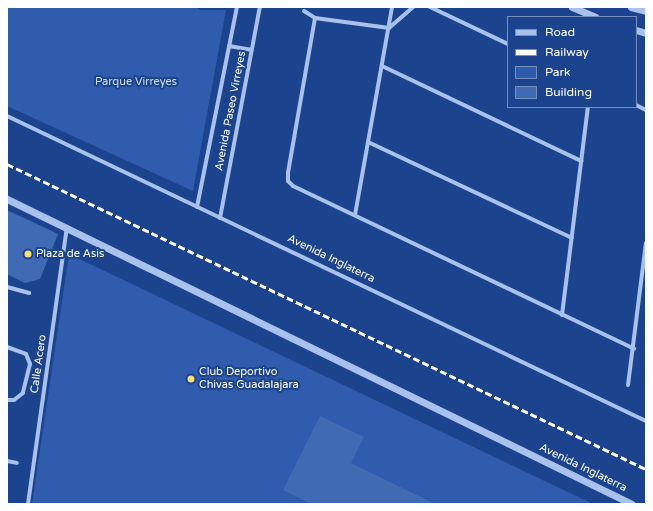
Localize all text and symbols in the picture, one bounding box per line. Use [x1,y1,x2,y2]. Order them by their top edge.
legend [507,16,637,108]
text: Road [545,25,575,39]
text: Railway [545,45,589,59]
street label: Avenida Paseo Virreyes [213,50,249,172]
text: Park [545,65,571,79]
park label: Parque Virreyes [95,75,177,89]
text: Building [545,85,592,99]
street label: Avenida Inglaterra [285,232,377,286]
place label: Plaza de Asis [36,247,104,261]
marker: Plaza de Asis [23,249,33,259]
street label: Calle Acero [28,334,50,394]
place label: Club Deportivo Chivas Guadalajara [199,366,299,392]
marker: Club Deportivo Chivas Guadalajara [186,374,196,384]
street label: Avenida Inglaterra [537,441,629,495]

